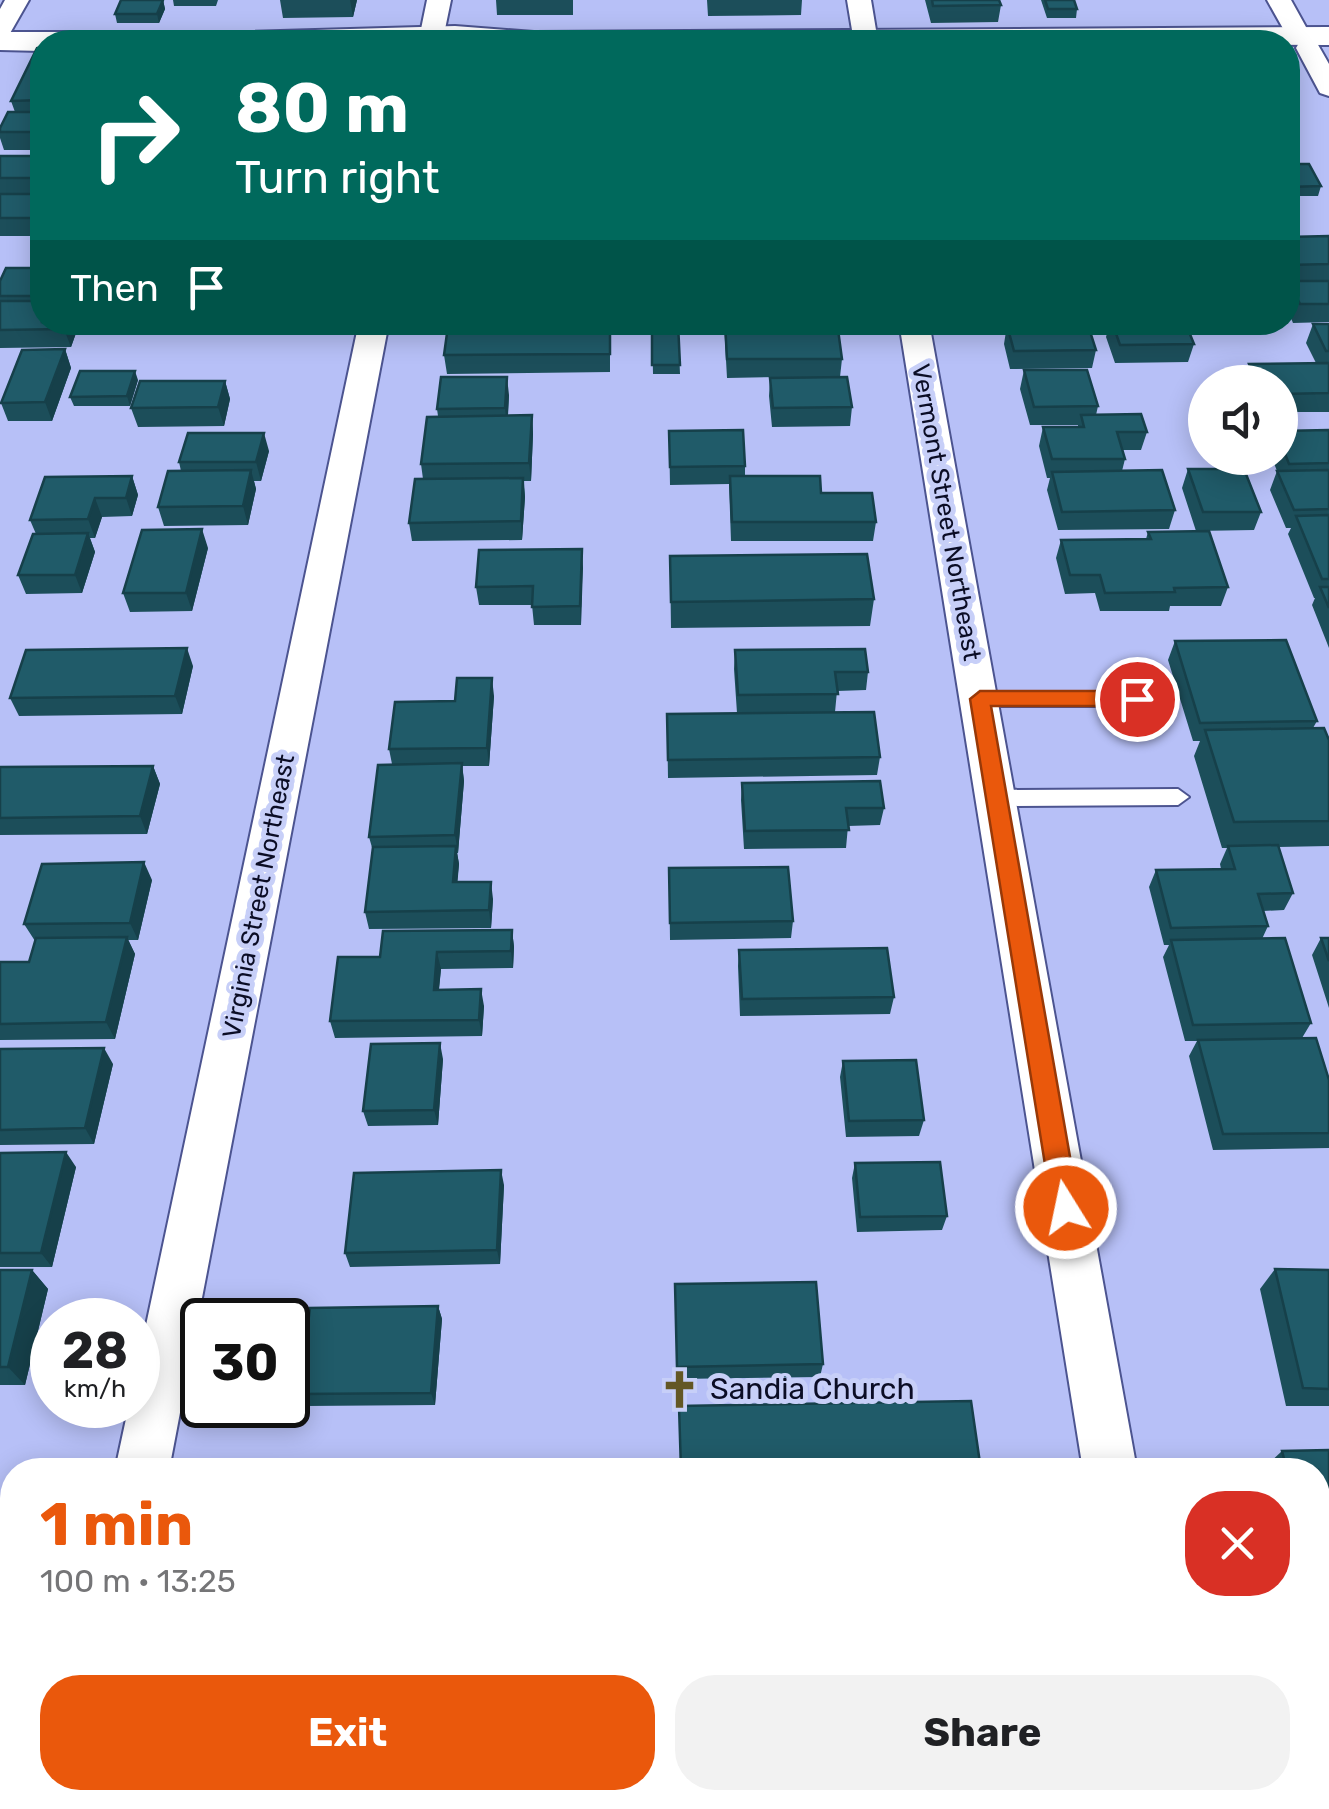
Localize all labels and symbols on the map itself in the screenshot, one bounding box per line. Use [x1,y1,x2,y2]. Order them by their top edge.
street label: Vermont Street Northeast [906,361,987,663]
pin [1095,657,1180,742]
street label: Virginia Street Northeast [217,751,300,1041]
position arrow [1014,1156,1118,1260]
speed limit sign: 30 [180,1298,310,1428]
church icon: Sandia Church [659,1368,701,1410]
place label: Sandia Church [710,1371,915,1407]

